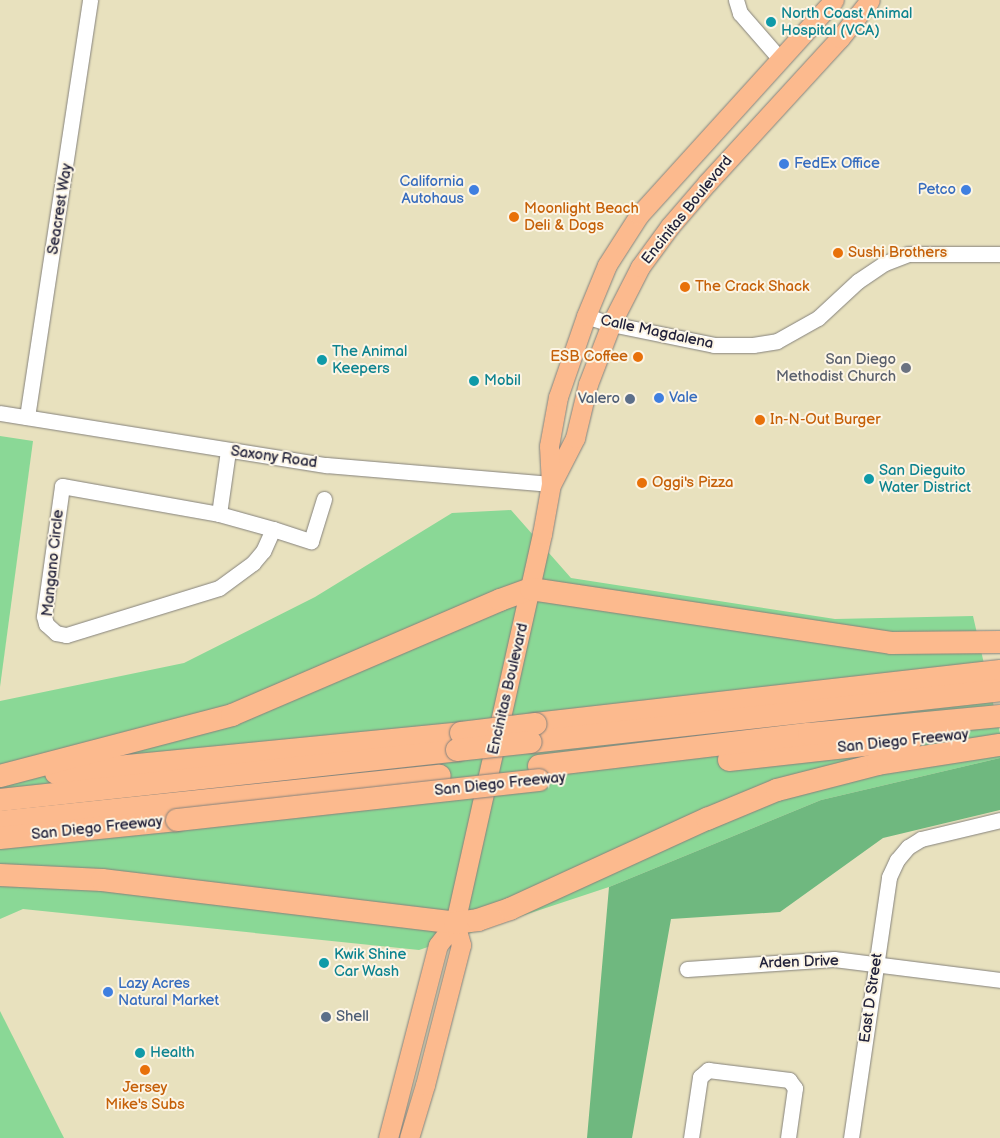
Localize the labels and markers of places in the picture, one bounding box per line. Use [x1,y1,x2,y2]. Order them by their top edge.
place label: North Coast Animal Hospital (VCA) [781,4,912,39]
marker: North Coast Animal Hospital (VCA) [765,16,777,28]
place label: FedEx Office [794,155,880,173]
marker: FedEx Office [778,158,790,170]
place label: California Autohaus [400,172,464,207]
place label: Petco [918,181,956,199]
marker: California Autohaus [468,184,480,196]
marker: Petco [960,184,972,196]
place label: Moonlight Beach Deli & Dogs [524,199,639,234]
marker: Moonlight Beach Deli & Dogs [508,211,520,223]
place label: Sushi Brothers [848,244,947,262]
marker: Sushi Brothers [832,247,844,259]
place label: The Crack Shack [695,278,810,296]
marker: The Crack Shack [679,281,691,293]
place label: The Animal Keepers [332,342,407,377]
place label: ESB Coffee [550,348,628,366]
place label: San Diego Methodist Church [776,350,896,385]
marker: ESB Coffee [632,351,644,363]
marker: The Animal Keepers [316,354,328,366]
marker: San Diego Methodist Church [900,362,912,374]
place label: Mobil [484,372,521,390]
marker: Mobil [468,375,480,387]
place label: Vale [669,389,698,407]
place label: Valero [578,390,620,408]
marker: Vale [653,392,665,404]
marker: Valero [624,393,636,405]
place label: In-N-Out Burger [770,411,881,429]
marker: In-N-Out Burger [754,414,766,426]
place label: San Dieguito Water District [879,461,971,496]
marker: San Dieguito Water District [863,473,875,485]
place label: Oggi's Pizza [652,474,733,492]
marker: Oggi's Pizza [636,477,648,489]
place label: Kwik Shine Car Wash [334,945,407,980]
marker: Kwik Shine Car Wash [318,957,330,969]
place label: Lazy Acres Natural Market [118,974,219,1009]
marker: Lazy Acres Natural Market [102,986,114,998]
place label: Shell [336,1008,369,1026]
marker: Shell [320,1011,332,1023]
place label: Health [150,1044,195,1062]
marker: Health [134,1047,146,1059]
marker: Jersey Mike's Subs [139,1064,151,1076]
place label: Jersey Mike's Subs [105,1078,185,1113]

